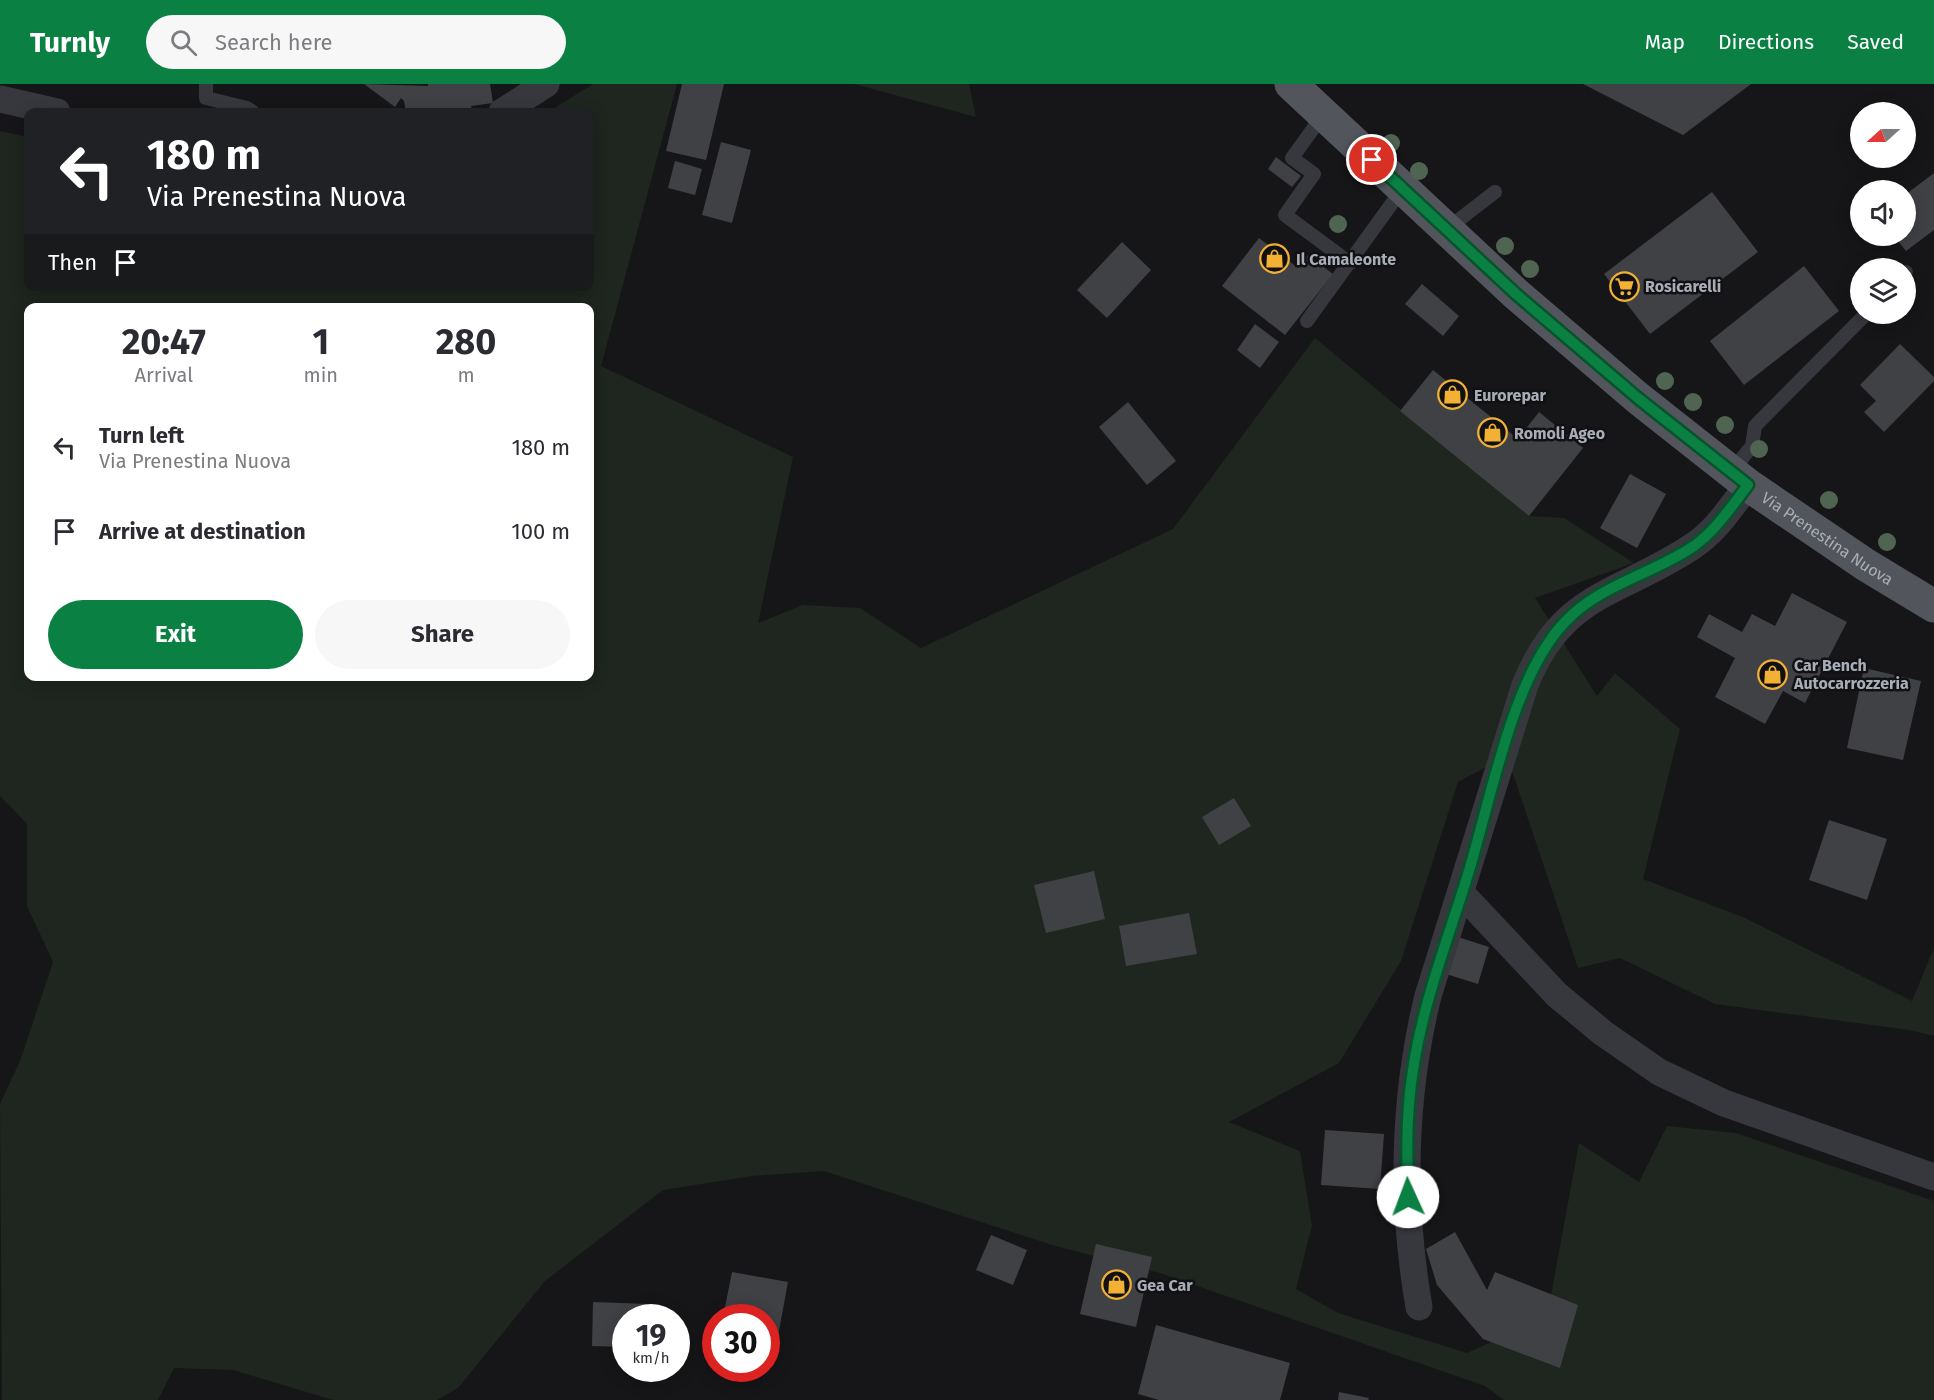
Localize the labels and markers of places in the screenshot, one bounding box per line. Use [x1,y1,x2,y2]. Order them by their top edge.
pin [1346,134,1397,185]
shop icon: Il Camaleonte [1259,243,1291,275]
place label: Il Camaleonte [1296,250,1396,269]
supermarket icon: Rosicarelli [1608,270,1640,302]
place label: Rosicarelli [1645,277,1721,296]
shop icon: Eurorepar [1437,379,1469,411]
place label: Eurorepar [1474,386,1547,405]
shop icon: Romoli Ageo [1477,417,1509,449]
place label: Romoli Ageo [1514,424,1605,443]
place label: Car Bench Autocarrozzeria [1793,656,1909,693]
shop icon: Car Bench Autocarrozzeria [1757,658,1789,690]
shop icon: Gea Car [1100,1269,1132,1301]
place label: Gea Car [1137,1276,1193,1295]

